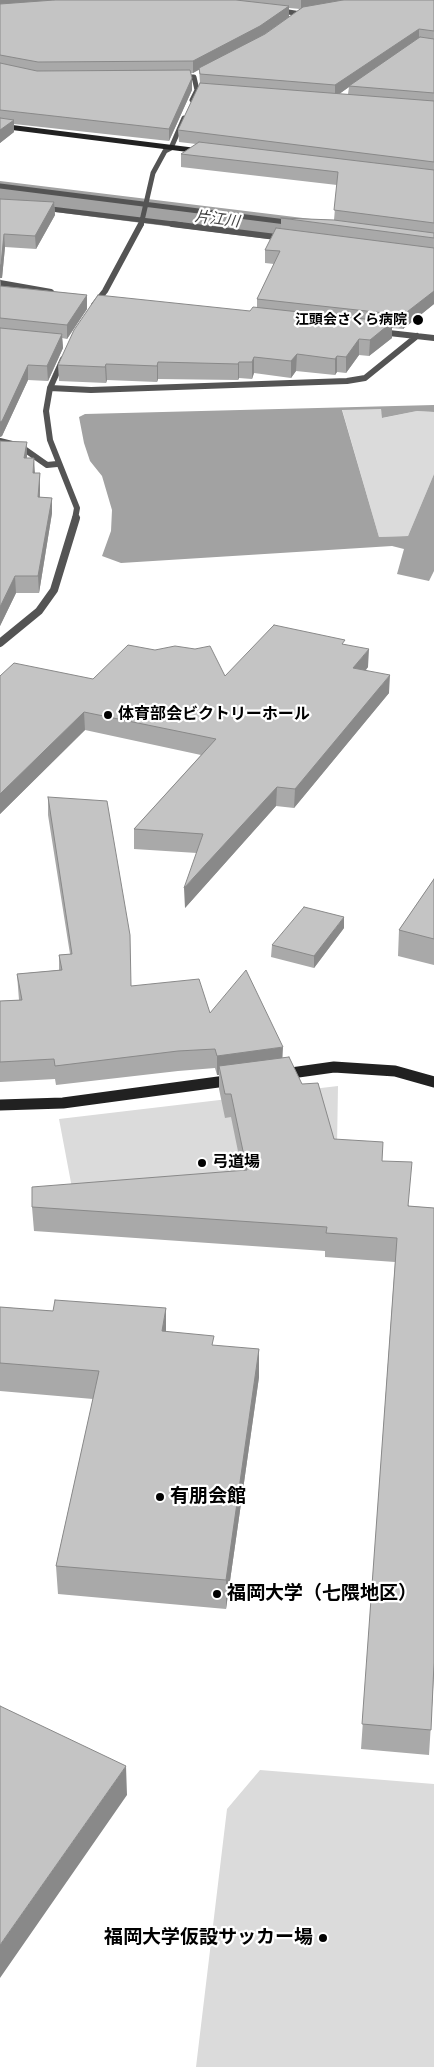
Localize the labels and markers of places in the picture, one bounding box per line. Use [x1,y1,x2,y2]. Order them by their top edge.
place label: 江頭会さくら病院 [295,312,407,328]
marker: 江頭会さくら病院 [411,313,425,327]
place label: 体育部会ビクトリーホール [118,705,310,725]
marker: 体育部会ビクトリーホール [102,709,114,721]
place label: 弓道場 [212,1153,260,1173]
marker: 弓道場 [196,1157,208,1169]
place label: 有朋会館 [170,1486,246,1508]
marker: 有朋会館 [154,1491,166,1503]
place label: 福岡大学（七隈地区） [227,1583,417,1605]
marker: 福岡大学（七隈地区） [211,1588,223,1600]
place label: 福岡大学仮設サッカー場 [104,1927,313,1949]
marker: 福岡大学仮設サッカー場 [317,1932,329,1944]

